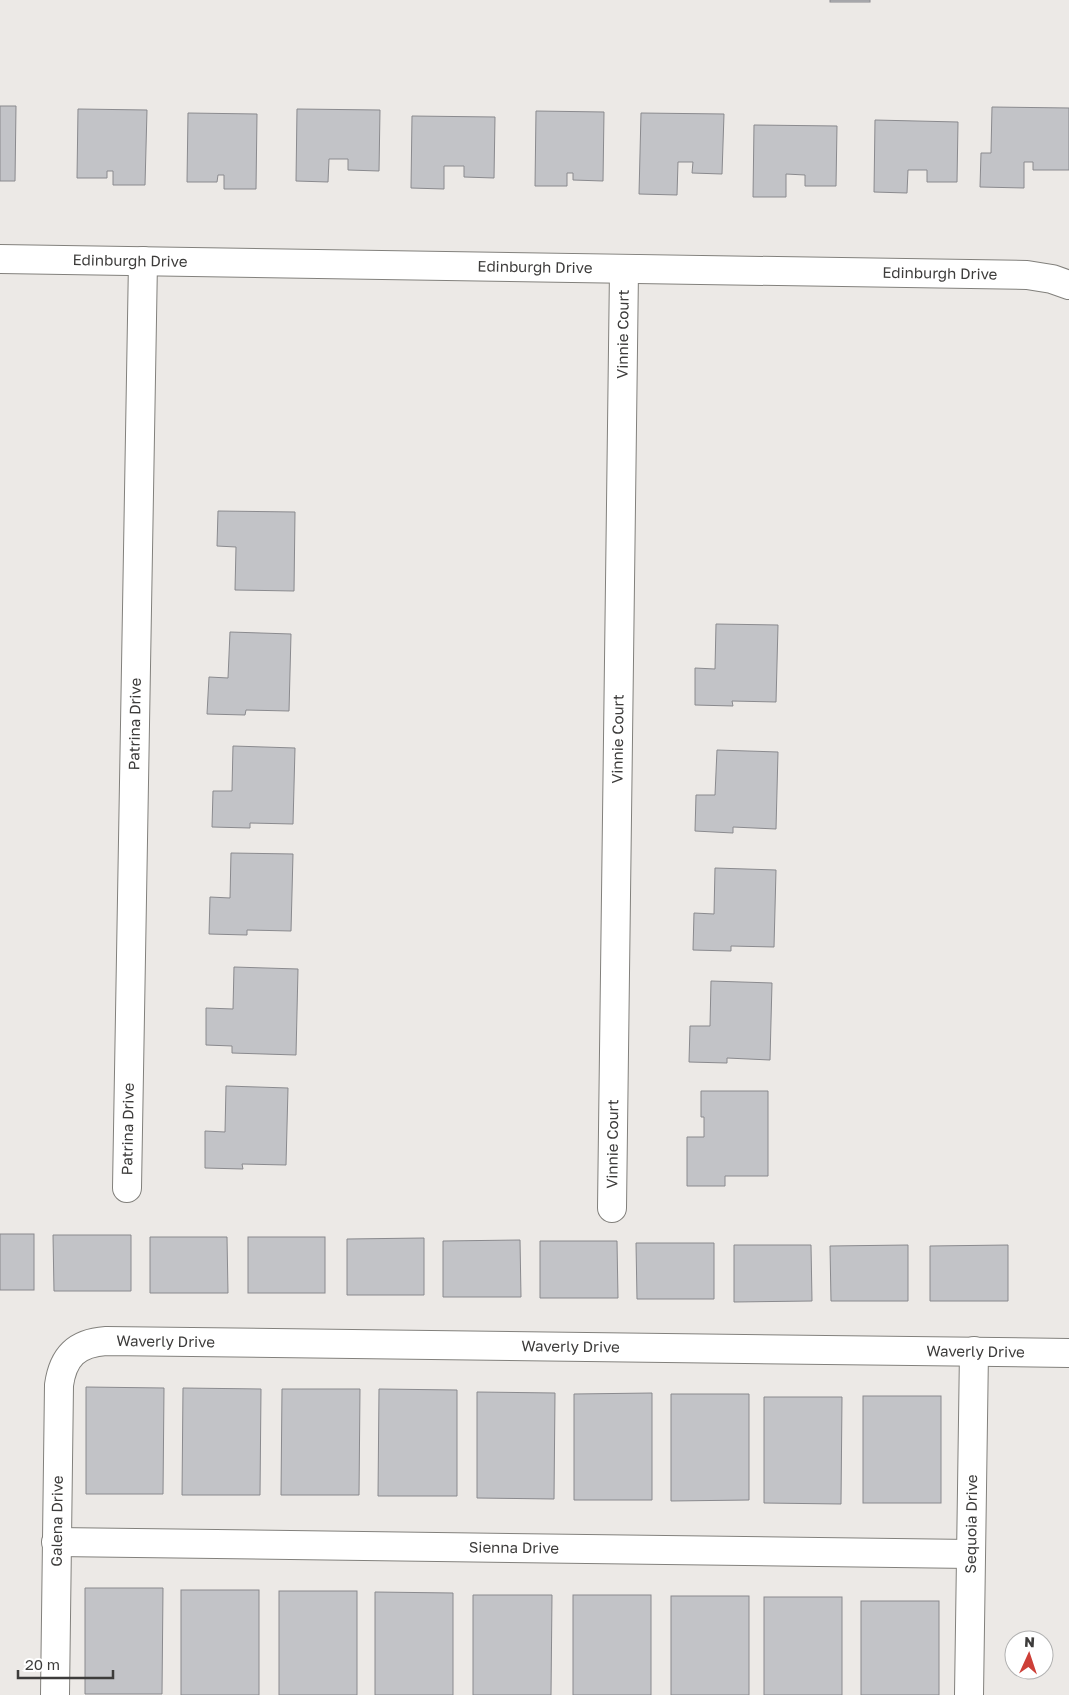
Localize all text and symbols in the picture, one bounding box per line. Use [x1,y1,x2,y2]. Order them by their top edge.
street label: Edinburgh Drive [72,250,188,270]
street label: Edinburgh Drive [477,256,593,276]
street label: Edinburgh Drive [882,263,998,283]
street label: Vinnie Court [613,289,632,379]
street label: Patrina Drive [124,677,144,771]
street label: Vinnie Court [607,694,627,784]
street label: Patrina Drive [117,1082,137,1175]
street label: Vinnie Court [602,1099,621,1189]
street label: Waverly Drive [116,1331,215,1350]
street label: Waverly Drive [521,1336,620,1355]
street label: Waverly Drive [926,1341,1025,1360]
street label: Sequoia Drive [961,1474,980,1574]
street label: Galena Drive [47,1475,66,1567]
street label: Sienna Drive [469,1537,560,1557]
north arrow [1004,1630,1054,1680]
text: N [1024,1633,1035,1650]
scale bar [18,1648,112,1680]
text: 20 m [25,1655,60,1673]

